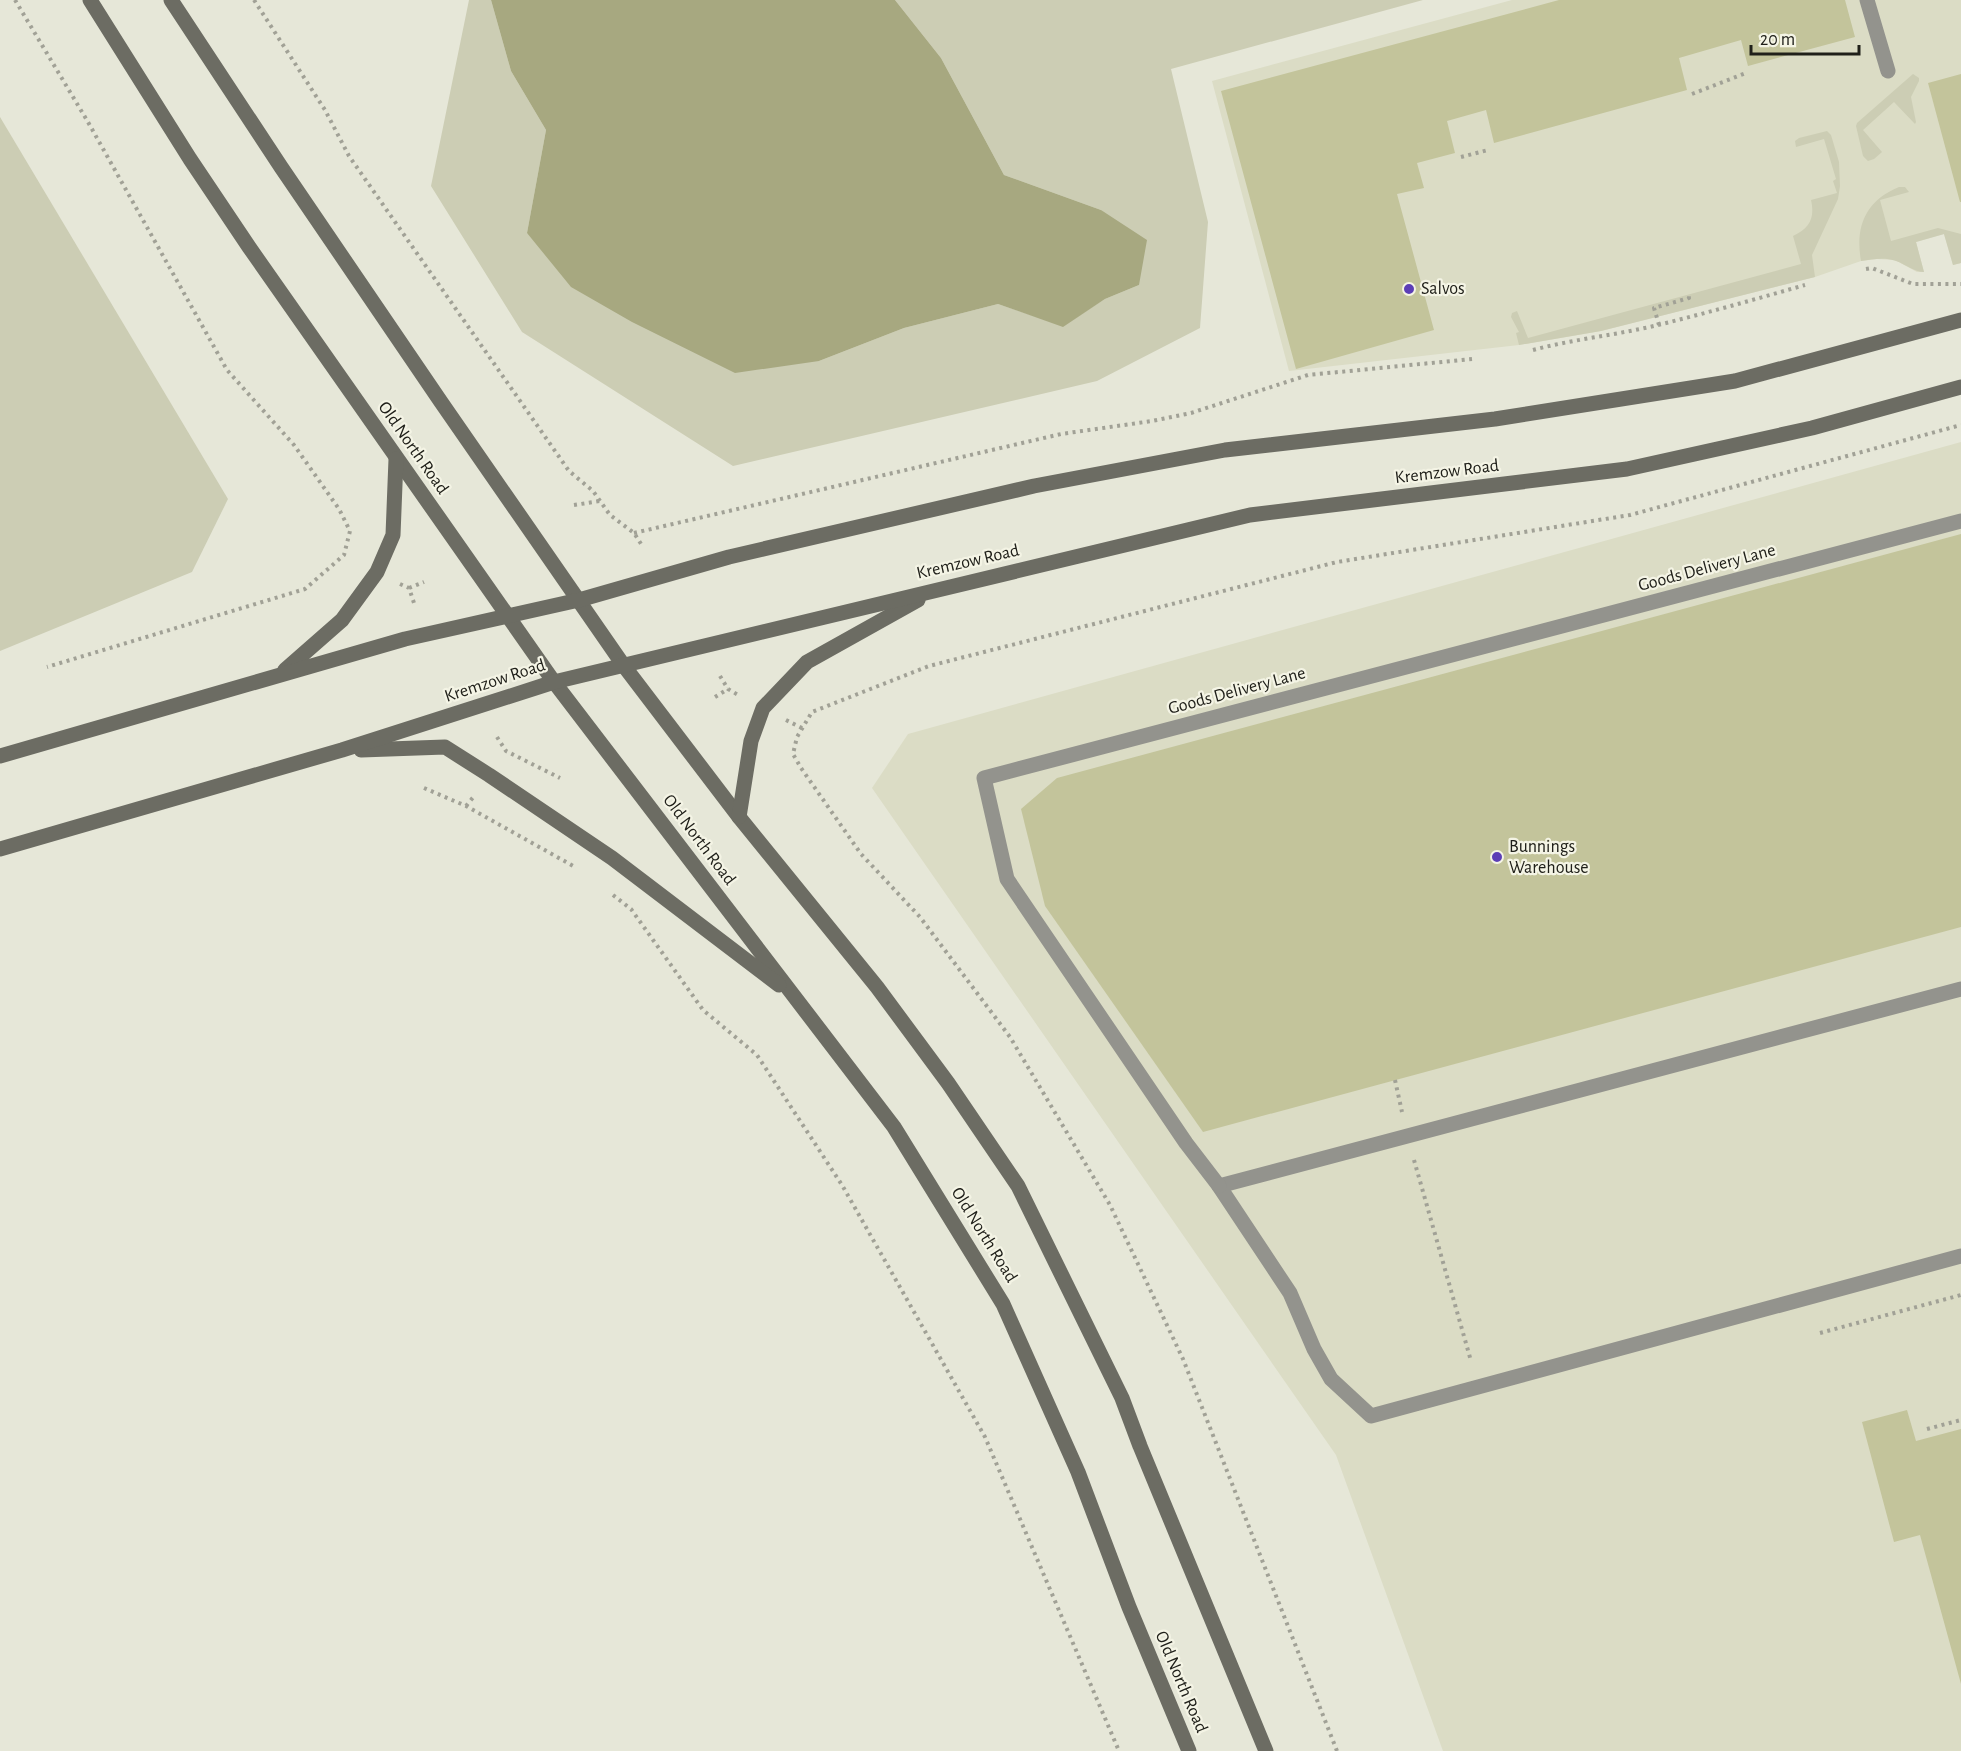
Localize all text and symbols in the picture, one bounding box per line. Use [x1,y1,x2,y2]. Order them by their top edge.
scale bar [1751,18,1859,56]
text: 20 m [1760,31,1795,49]
place label: Salvos [1421,280,1465,298]
marker: Salvos [1402,282,1416,296]
street label: Old North Road [375,398,451,498]
street label: Kremzow Road [1394,457,1500,487]
street label: Kremzow Road [915,541,1021,583]
street label: Goods Delivery Lane [1636,541,1778,595]
street label: Kremzow Road [442,656,548,706]
street label: Goods Delivery Lane [1166,664,1308,718]
street label: Old North Road [659,791,739,889]
place label: Bunnings Warehouse [1509,838,1589,877]
marker: Bunnings Warehouse [1490,850,1504,864]
street label: Old North Road [948,1184,1020,1286]
street label: Old North Road [1152,1629,1210,1735]

